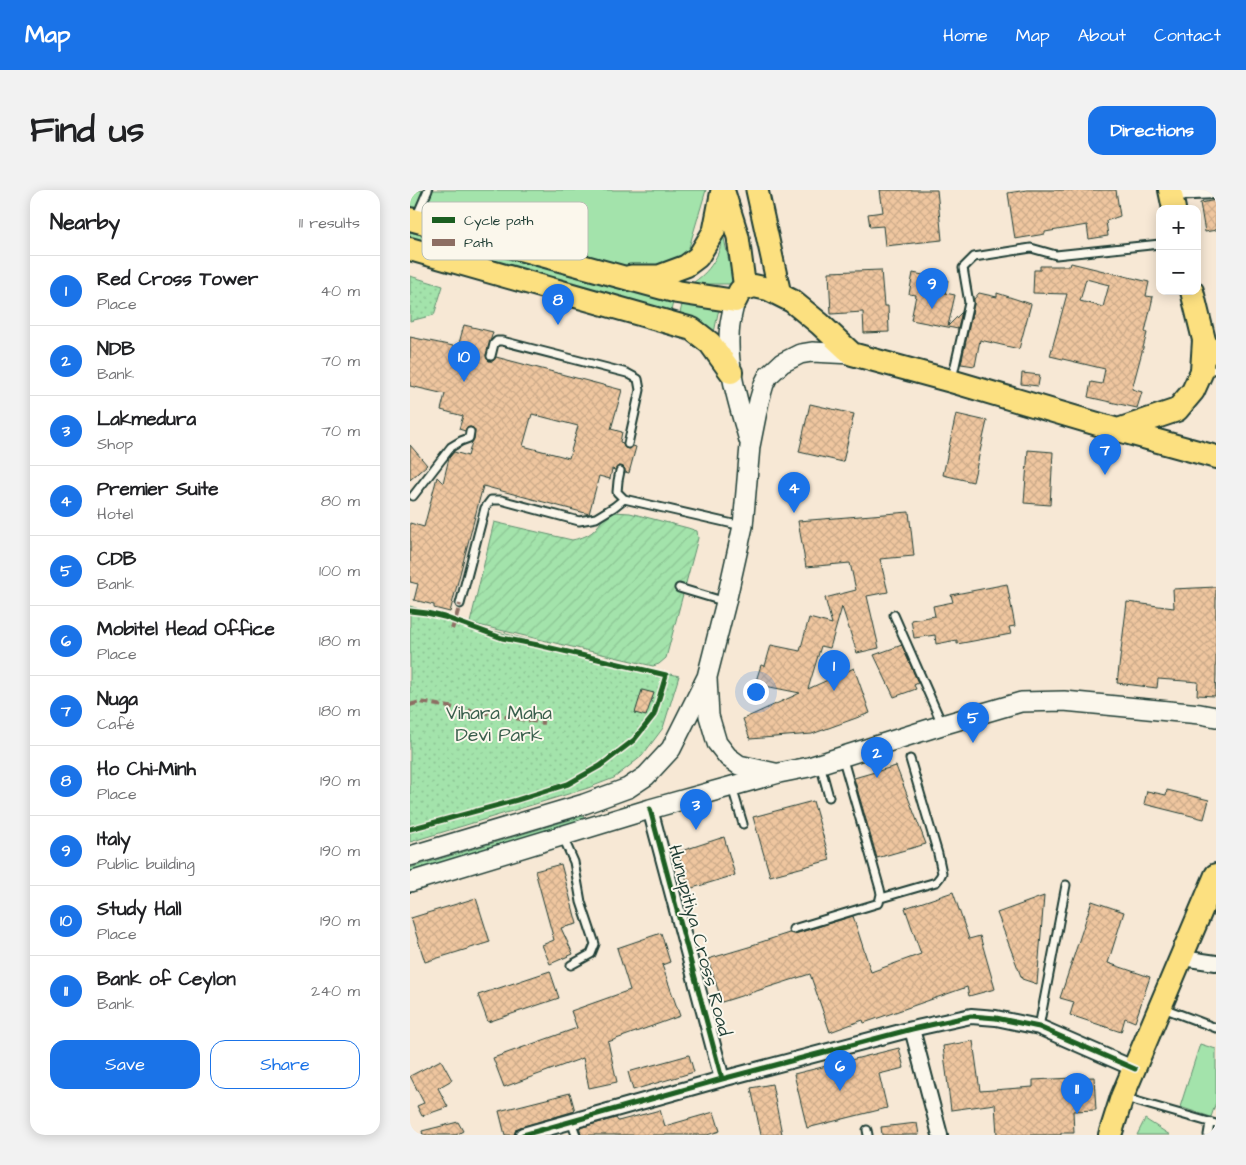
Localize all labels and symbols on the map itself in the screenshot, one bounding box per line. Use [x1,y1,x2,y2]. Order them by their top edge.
legend [422,202,588,260]
text: Cycle path [464,211,533,231]
text: Path [464,233,493,253]
pin: 9 [916,268,948,309]
pin: 8 [542,284,574,325]
pin: 10 [448,341,480,382]
pin: 7 [1089,434,1121,475]
pin: 4 [778,472,810,513]
pin: 1 [818,650,850,691]
your location [743,679,769,705]
park label: Vihara Maha Devi Park [446,700,552,749]
pin: 5 [957,702,989,743]
pin: 2 [861,737,893,778]
pin: 3 [680,789,712,830]
street label: Hunupitiya Cross Road [660,842,738,1040]
pin: 6 [824,1050,856,1091]
pin: 11 [1061,1073,1093,1114]

